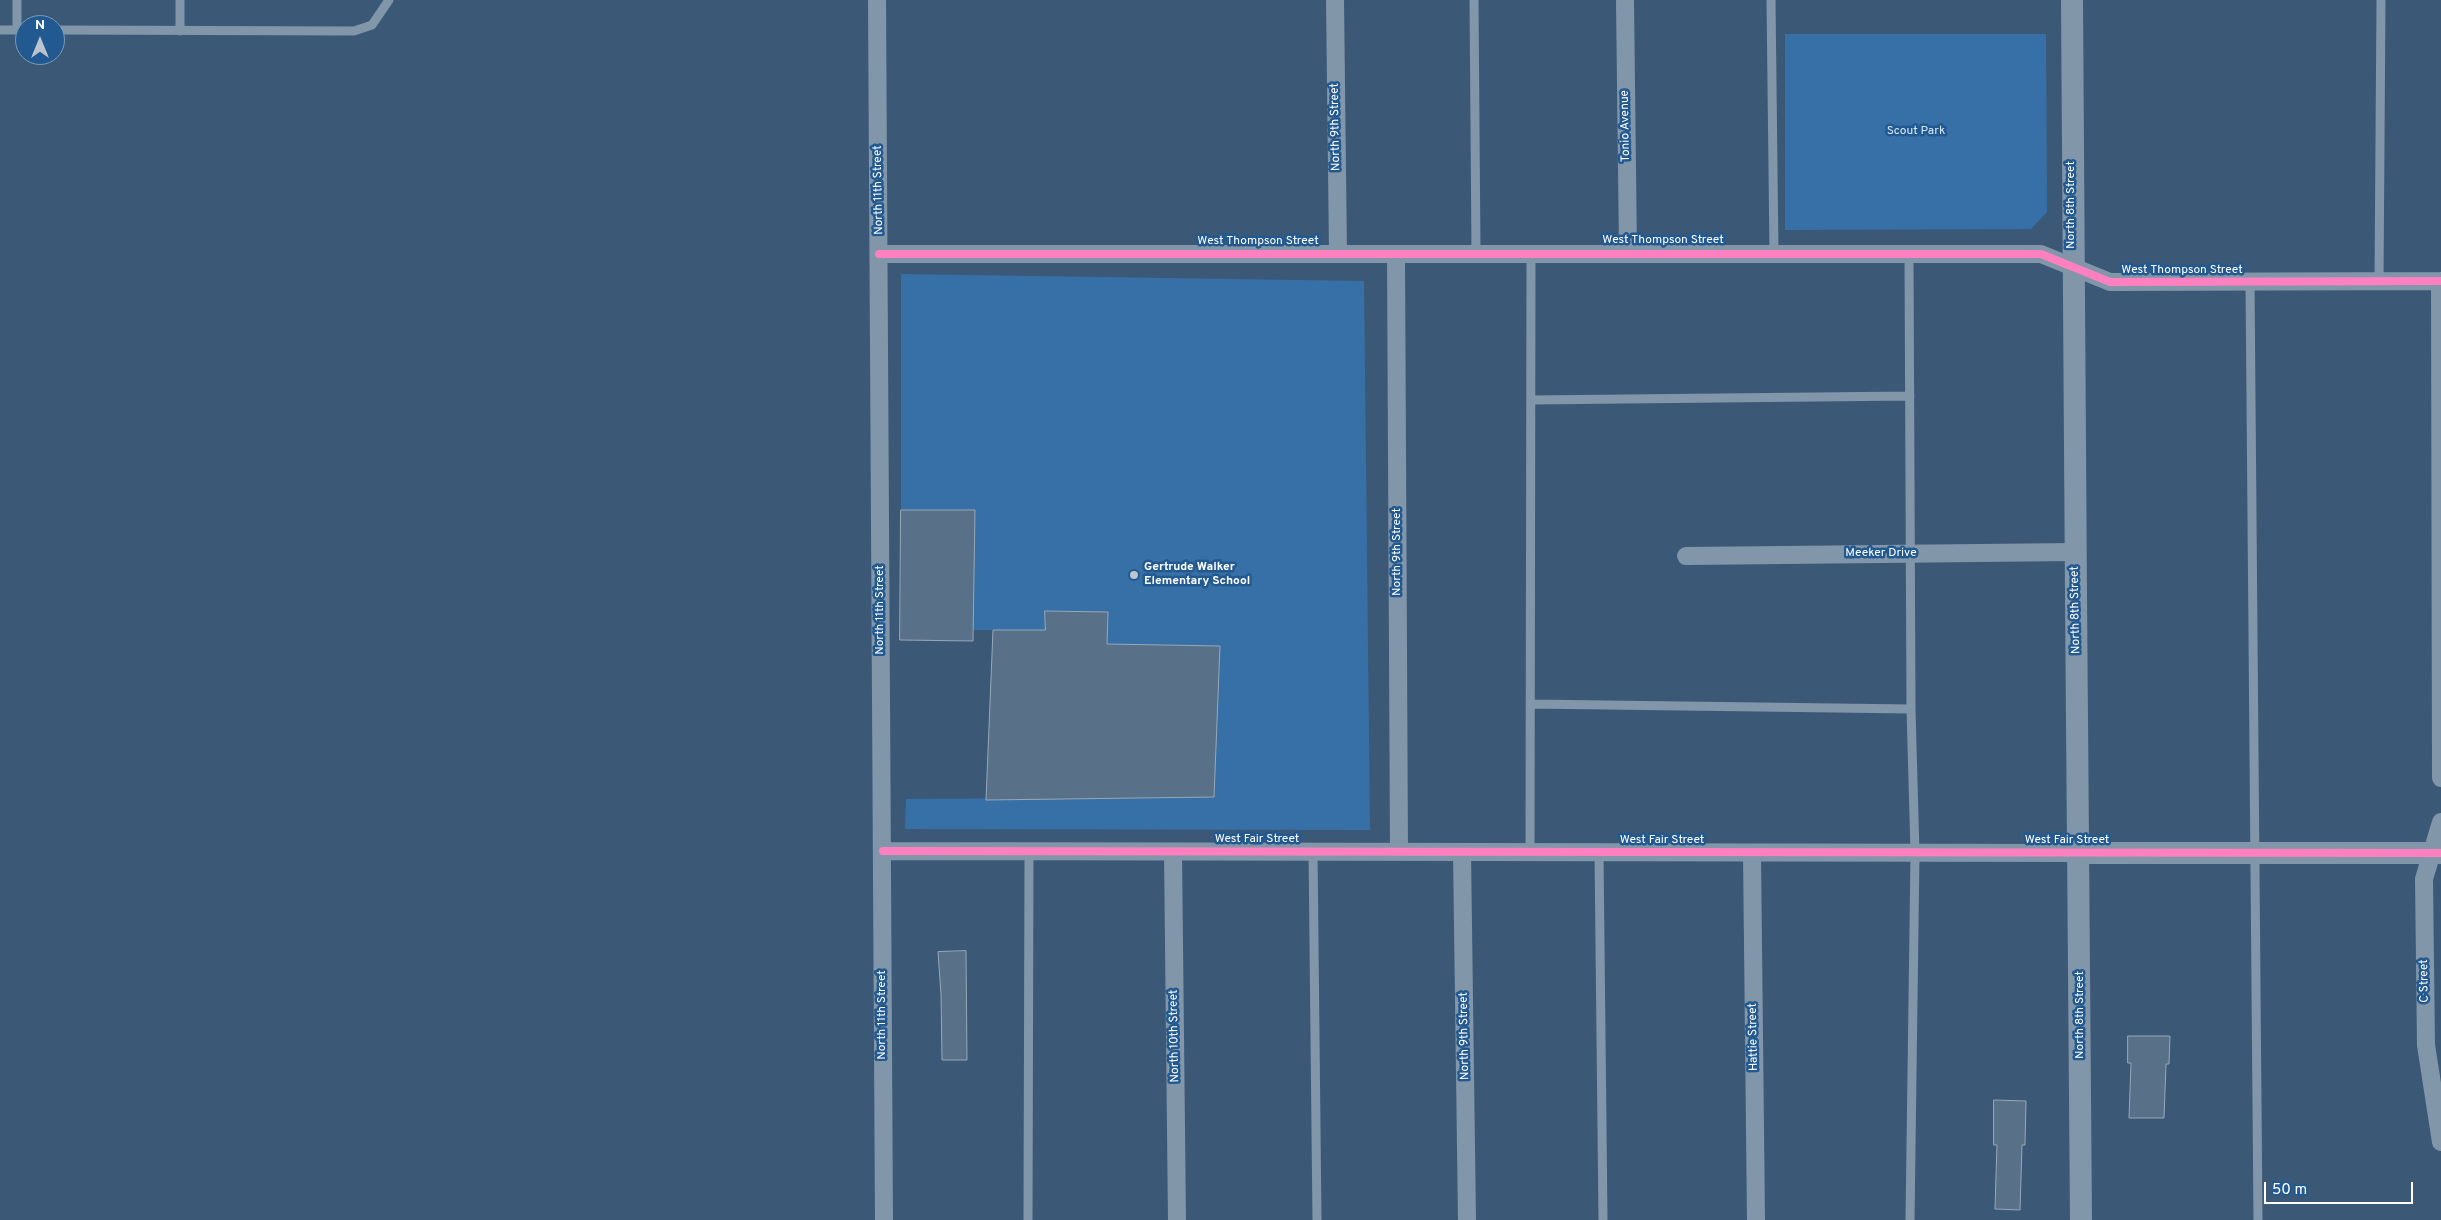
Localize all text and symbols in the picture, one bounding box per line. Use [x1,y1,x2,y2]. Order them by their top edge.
north arrow [15,15,65,65]
text: N [35,17,45,34]
street label: North 9th Street [1328,83,1344,171]
street label: Tonio Avenue [1618,90,1634,162]
park label: Scout Park [1887,125,1945,139]
street label: North 11th Street [871,145,887,235]
street label: North 8th Street [2065,161,2079,249]
street label: West Thompson Street [1602,234,1724,248]
street label: West Thompson Street [1197,235,1319,249]
street label: West Thompson Street [2121,264,2243,278]
street label: North 9th Street [1391,508,1405,596]
street label: Meeker Drive [1845,547,1917,561]
place label: Gertrude Walker Elementary School [1144,561,1250,589]
street label: North 11th Street [874,565,888,655]
street label: North 8th Street [2068,566,2084,654]
marker: Gertrude Walker Elementary School [1128,569,1140,581]
street label: West Fair Street [1215,833,1299,847]
street label: West Fair Street [1620,834,1704,848]
street label: West Fair Street [2025,834,2109,848]
street label: C Street [2417,959,2433,1003]
street label: North 11th Street [876,970,890,1060]
street label: North 8th Street [2074,971,2088,1059]
street label: North 10th Street [1167,989,1183,1083]
street label: North 9th Street [1457,992,1473,1080]
street label: Hattie Street [1746,1003,1762,1071]
scale bar [2266,1172,2415,1204]
text: 50 m [2272,1181,2307,1200]

